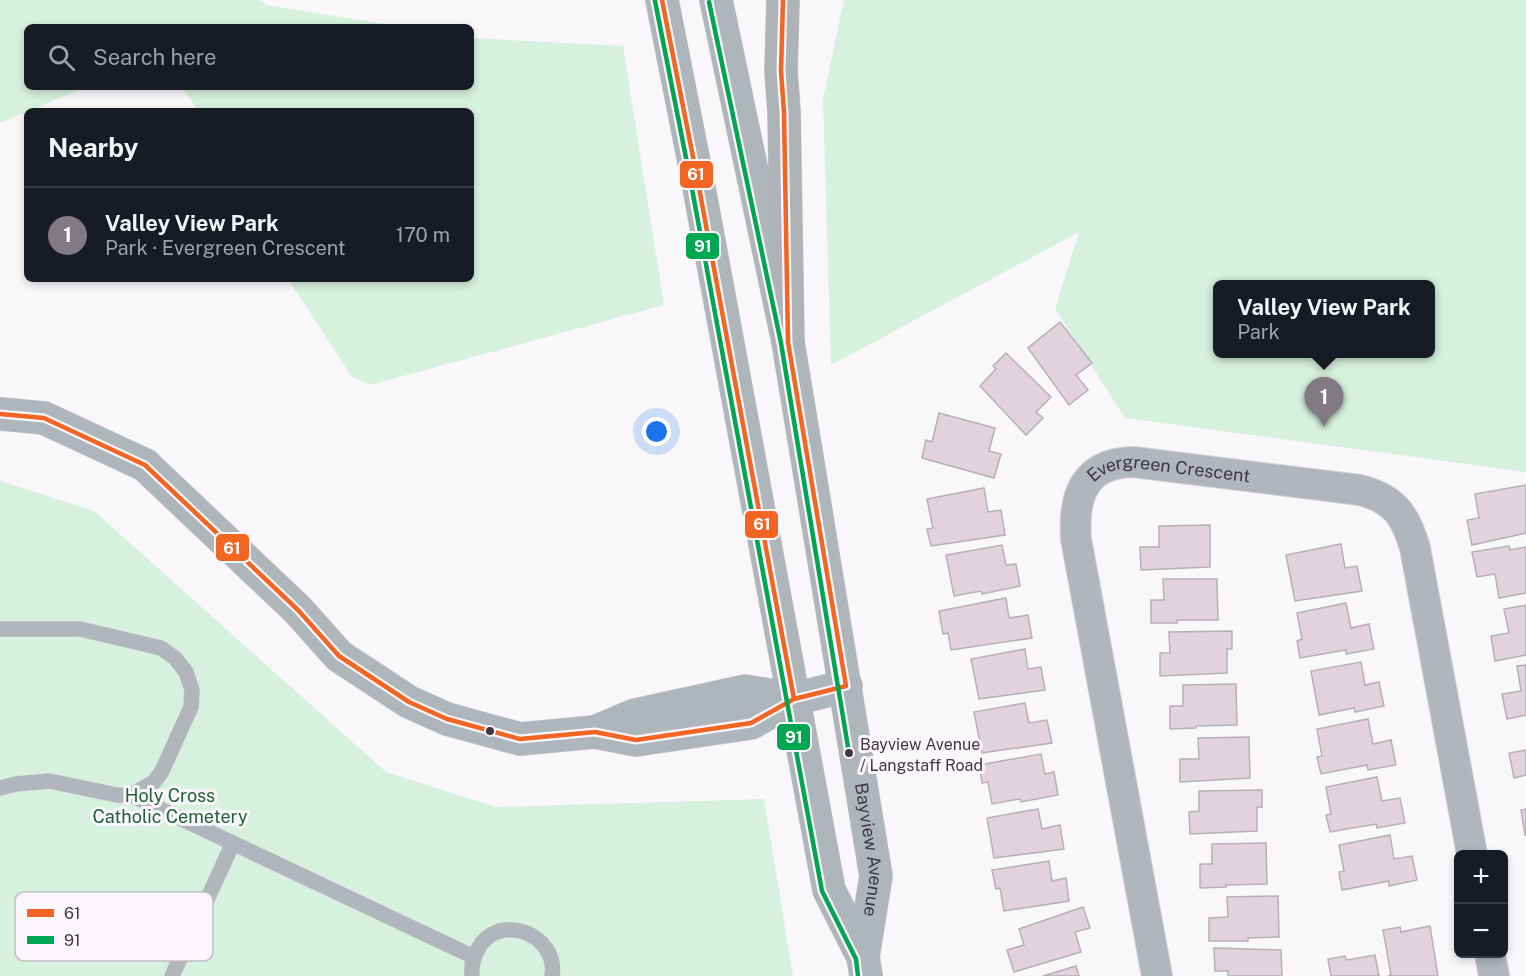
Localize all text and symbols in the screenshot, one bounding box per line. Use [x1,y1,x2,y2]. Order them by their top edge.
search box [24,24,474,90]
icon: search [45,41,78,74]
text: Search here [93,44,217,70]
text: Nearby [48,132,138,163]
line badge: 61 [679,160,714,189]
text: 61 [687,165,705,184]
text: Valley View Park [105,210,279,236]
text: 1 [63,223,72,247]
text: 170 m [396,223,450,247]
line badge: 91 [685,232,720,260]
text: Park · Evergreen Crescent [105,236,346,260]
text: 91 [694,237,712,256]
popup [1213,280,1435,358]
text: Valley View Park [1237,294,1411,320]
text: Park [1237,320,1280,344]
pin: 1 [1304,378,1344,427]
your location [642,417,671,446]
street label: Evergreen Crescent [1082,451,1252,486]
line badge: 61 [744,510,779,539]
text: 61 [753,515,771,534]
line badge: 61 [215,533,250,562]
text: 61 [223,539,241,558]
line badge: 91 [776,723,811,751]
unlabelled marker [484,725,496,737]
text: 91 [785,728,803,747]
place label: Bayview Avenue / Langstaff Road [860,735,983,775]
marker: Bayview Avenue / Langstaff Road [843,747,855,759]
street label: Bayview Avenue [851,781,887,918]
park label: Holy Cross Catholic Cemetery [92,785,248,827]
map controls [1454,850,1508,958]
button: + [1454,850,1508,904]
legend [15,892,213,961]
text: 61 [64,904,80,923]
button: − [1454,904,1508,958]
text: 91 [64,931,81,950]

